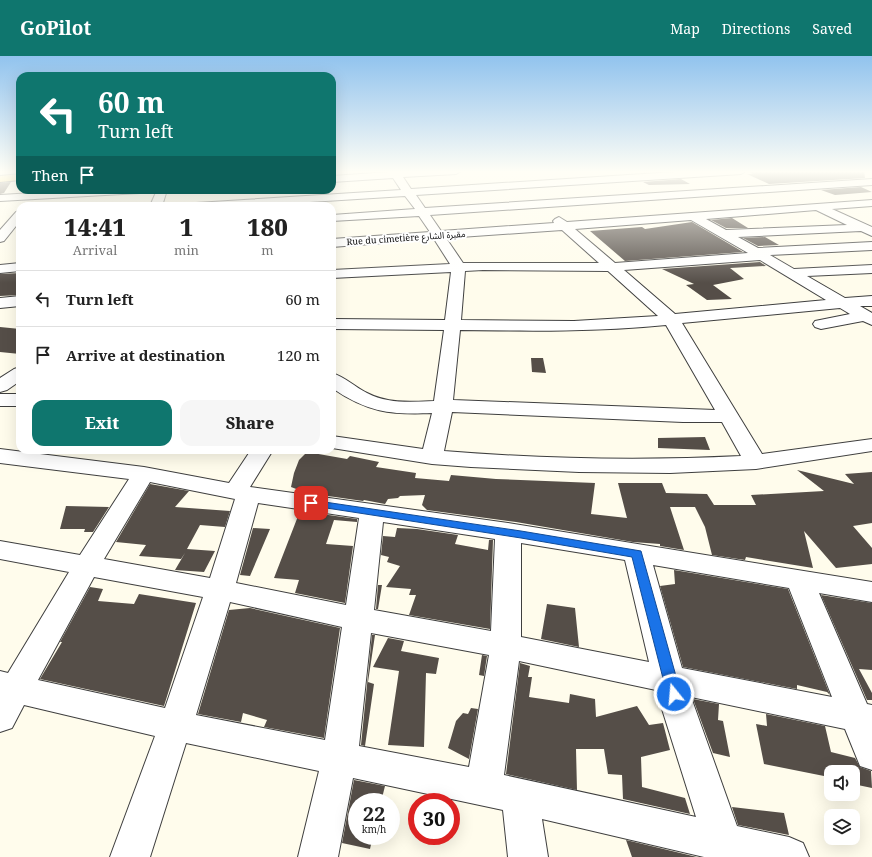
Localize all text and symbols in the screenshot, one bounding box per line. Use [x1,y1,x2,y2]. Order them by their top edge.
text: GoPilot [20,15,91,41]
text: Map [670,19,700,38]
text: Directions [722,19,790,38]
text: Saved [812,19,852,38]
text: 60 m [98,83,165,121]
icon: left [32,88,84,140]
text: Turn left [98,119,173,143]
icon: arrive [76,164,98,186]
text: Then [32,165,68,185]
text: 14:41 [64,210,126,243]
text: 1 [180,210,193,243]
text: 180 [247,210,288,243]
street label: Rue du cimetière مقبرة الشارع [346,227,466,249]
text: Arrival [73,241,117,259]
text: min [174,241,199,259]
text: m [261,241,274,259]
icon: left [32,288,54,310]
text: Turn left [66,289,134,309]
text: 60 m [285,289,320,309]
icon: arrive [32,344,54,366]
text: Arrive at destination [66,345,225,365]
text: 120 m [277,345,320,365]
button: Exit [32,400,172,446]
button: Share [180,400,320,446]
pin [294,486,328,520]
icon: arrive [300,492,322,514]
position arrow [653,673,695,715]
map controls [824,765,860,845]
button: sound [824,765,860,801]
speed limit sign: 30 [408,793,460,845]
text: 22 [363,800,385,827]
button: layers [824,809,860,845]
text: km/h [362,822,386,836]

